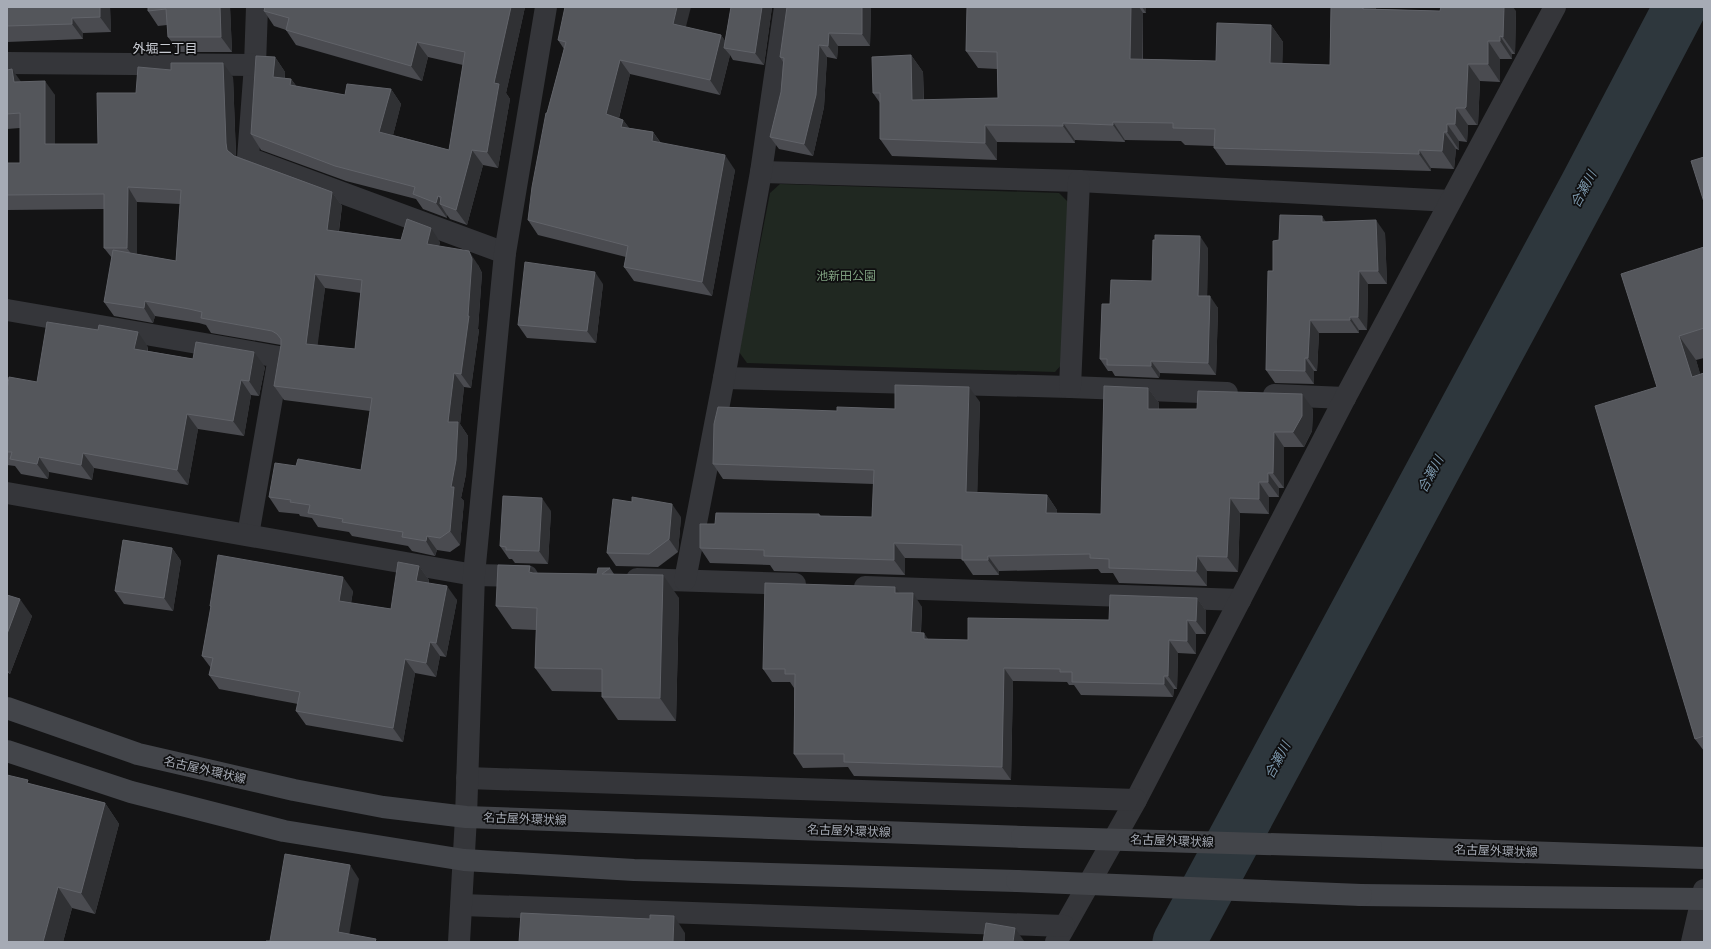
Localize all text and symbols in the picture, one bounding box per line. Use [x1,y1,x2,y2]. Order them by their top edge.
district label: 外堀二丁目 [132,40,198,56]
water label: 合瀬川 [1567,166,1600,210]
park label: 池新田公園 [816,268,876,283]
water label: 合瀬川 [1414,451,1447,495]
water label: 合瀬川 [1261,737,1294,781]
street label: 名古屋外環状線 [162,753,248,786]
street label: 名古屋外環状線 [483,810,567,827]
street label: 名古屋外環状線 [807,822,891,839]
street label: 名古屋外環状線 [1130,832,1214,849]
street label: 名古屋外環状線 [1454,842,1538,859]

